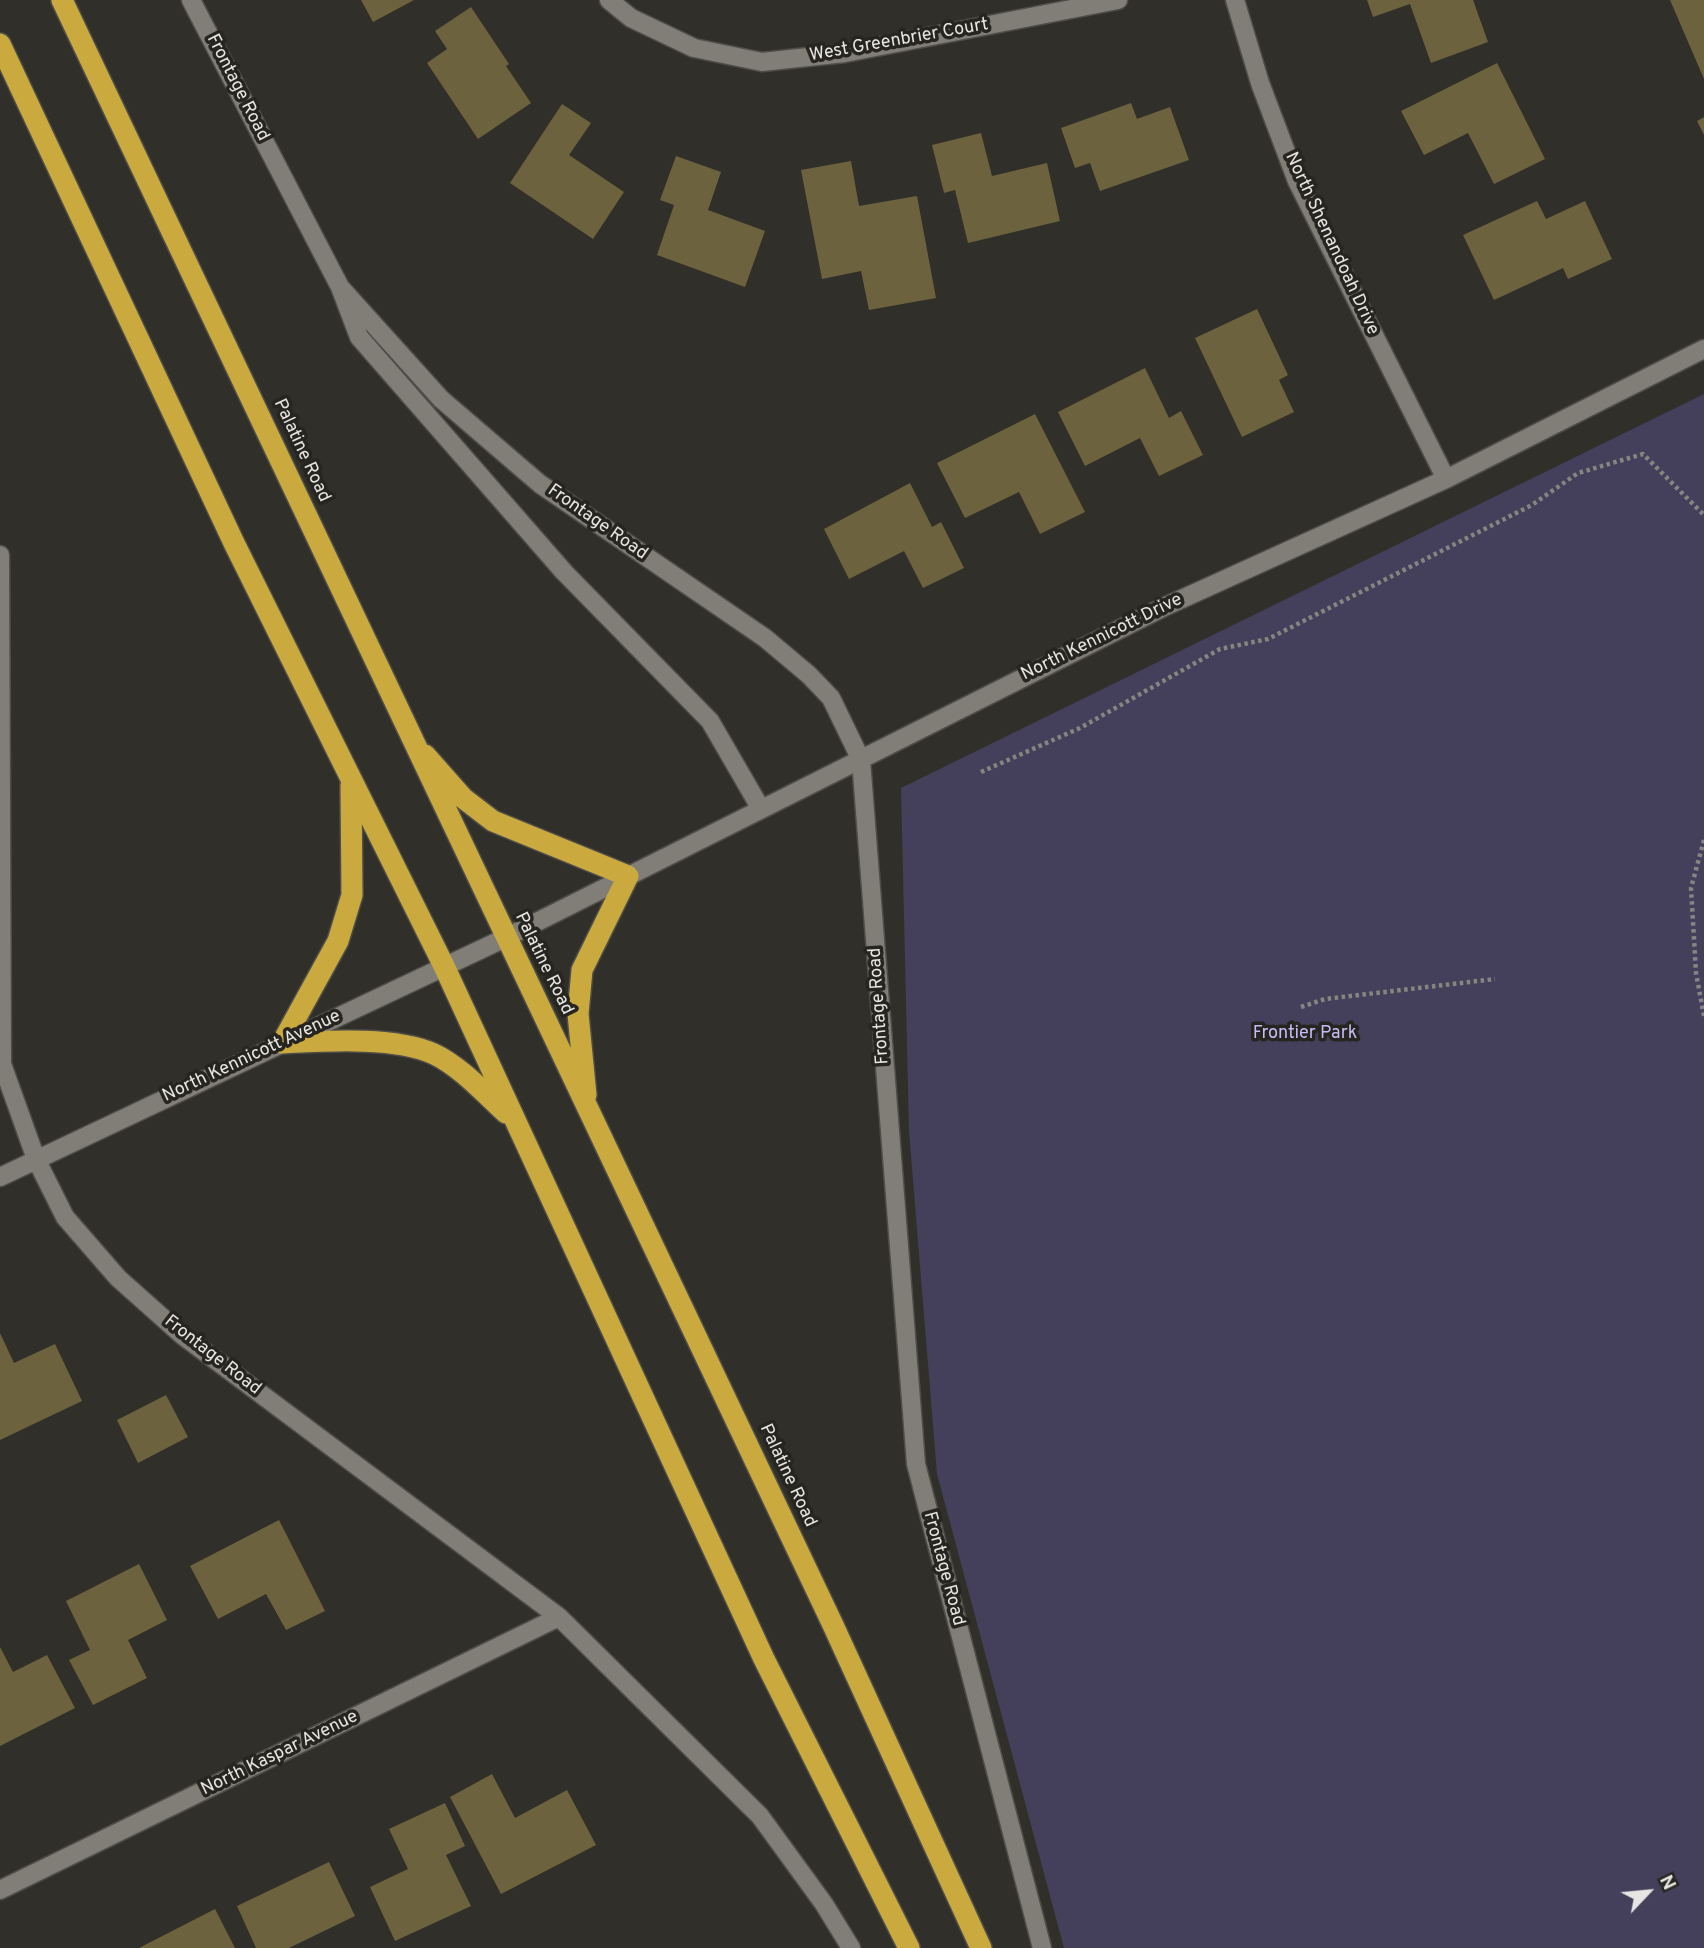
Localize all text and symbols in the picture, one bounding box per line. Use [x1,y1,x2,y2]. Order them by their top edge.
street label: West Greenbrier Court [808,15,990,67]
street label: Frontage Road [201,31,273,145]
street label: North Shenandoah Drive [1279,149,1383,339]
street label: Palatine Road [268,396,334,506]
street label: Frontage Road [543,481,651,565]
street label: North Kennicott Drive [1018,590,1186,686]
street label: Palatine Road [509,909,577,1019]
street label: Frontage Road [865,947,895,1065]
street label: North Kennicott Avenue [160,1006,344,1108]
park label: Frontier Park [1253,1023,1357,1045]
street label: Frontage Road [159,1311,265,1401]
street label: Palatine Road [754,1421,820,1531]
street label: Frontage Road [917,1510,969,1628]
street label: North Kaspar Avenue [198,1707,362,1801]
north arrow [1613,1857,1683,1927]
text: N [1653,1871,1681,1894]

